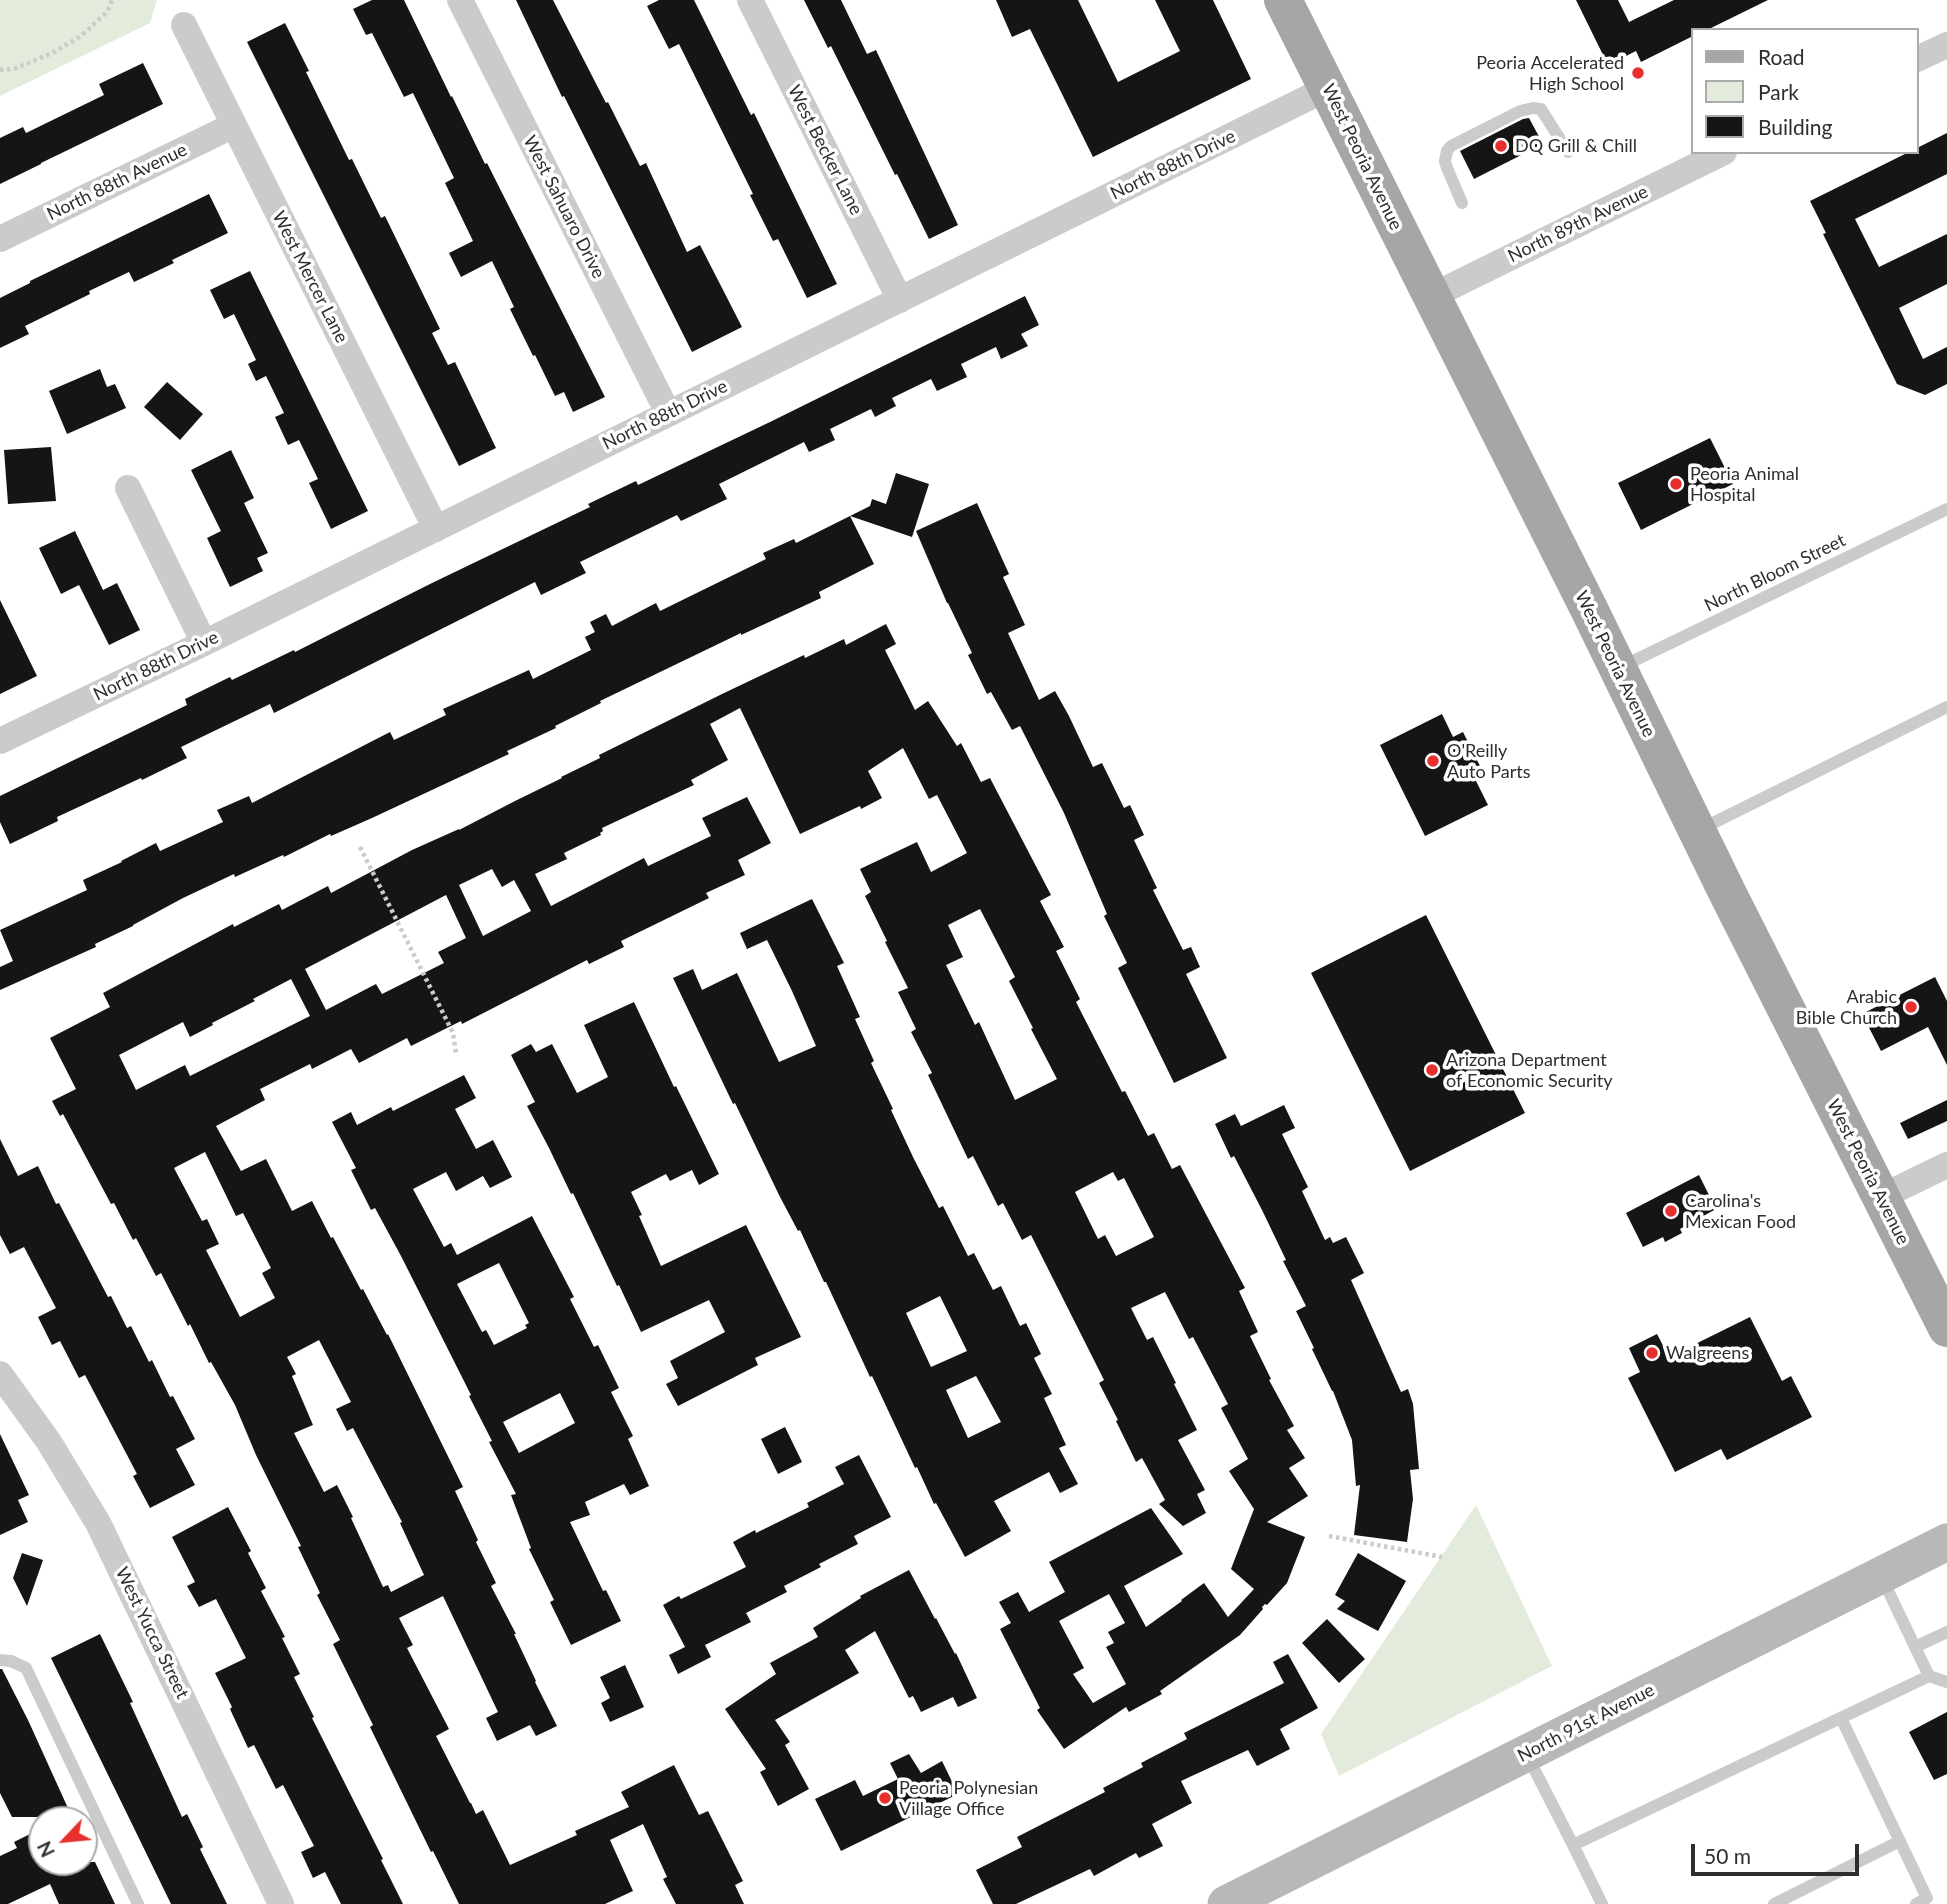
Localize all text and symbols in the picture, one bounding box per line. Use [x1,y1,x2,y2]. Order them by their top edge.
legend [1692,28,1919,154]
text: Road [1758,44,1805,69]
place label: Peoria Accelerated High School [1476,52,1624,94]
marker: Peoria Accelerated High School [1630,65,1646,81]
text: Park [1758,79,1799,104]
street label: West Peoria Avenue [1317,80,1407,234]
street label: West Becker Lane [783,82,867,218]
text: Building [1758,114,1833,139]
street label: North 88th Drive [1107,125,1239,205]
street label: West Sahuaro Drive [519,132,609,282]
place label: DQ Grill & Chill [1515,135,1637,157]
marker: DQ Grill & Chill [1493,138,1509,154]
street label: North 88th Avenue [44,139,190,225]
street label: North 89th Avenue [1505,181,1651,267]
street label: West Mercer Lane [267,208,353,346]
street label: North 88th Drive [599,375,731,455]
place label: Peoria Animal Hospital [1690,463,1799,505]
marker: Peoria Animal Hospital [1668,476,1684,492]
street label: North Bloom Street [1701,529,1849,617]
street label: West Peoria Avenue [1570,587,1660,741]
street label: North 88th Drive [90,626,222,706]
place label: O'Reilly Auto Parts [1447,740,1530,782]
marker: O'Reilly Auto Parts [1425,753,1441,769]
place label: Arabic Bible Church [1796,986,1897,1028]
marker: Arabic Bible Church [1903,999,1919,1015]
place label: Arizona Department of Economic Security [1446,1049,1613,1092]
marker: Arizona Department of Economic Security [1424,1062,1440,1078]
street label: West Peoria Avenue [1822,1096,1914,1248]
place label: Carolina's Mexican Food [1685,1190,1796,1232]
marker: Carolina's Mexican Food [1663,1203,1679,1219]
place label: Walgreens [1666,1342,1749,1364]
marker: Walgreens [1644,1345,1660,1361]
street label: West Yucca Street [111,1564,193,1702]
street label: North 91st Avenue [1514,1679,1658,1767]
place label: Peoria Polynesian Village Office [899,1777,1038,1820]
marker: Peoria Polynesian Village Office [877,1790,893,1806]
north arrow [28,1806,98,1876]
scale bar [1695,1830,1863,1874]
text: N [32,1838,59,1861]
text: 50 m [1704,1843,1751,1868]

